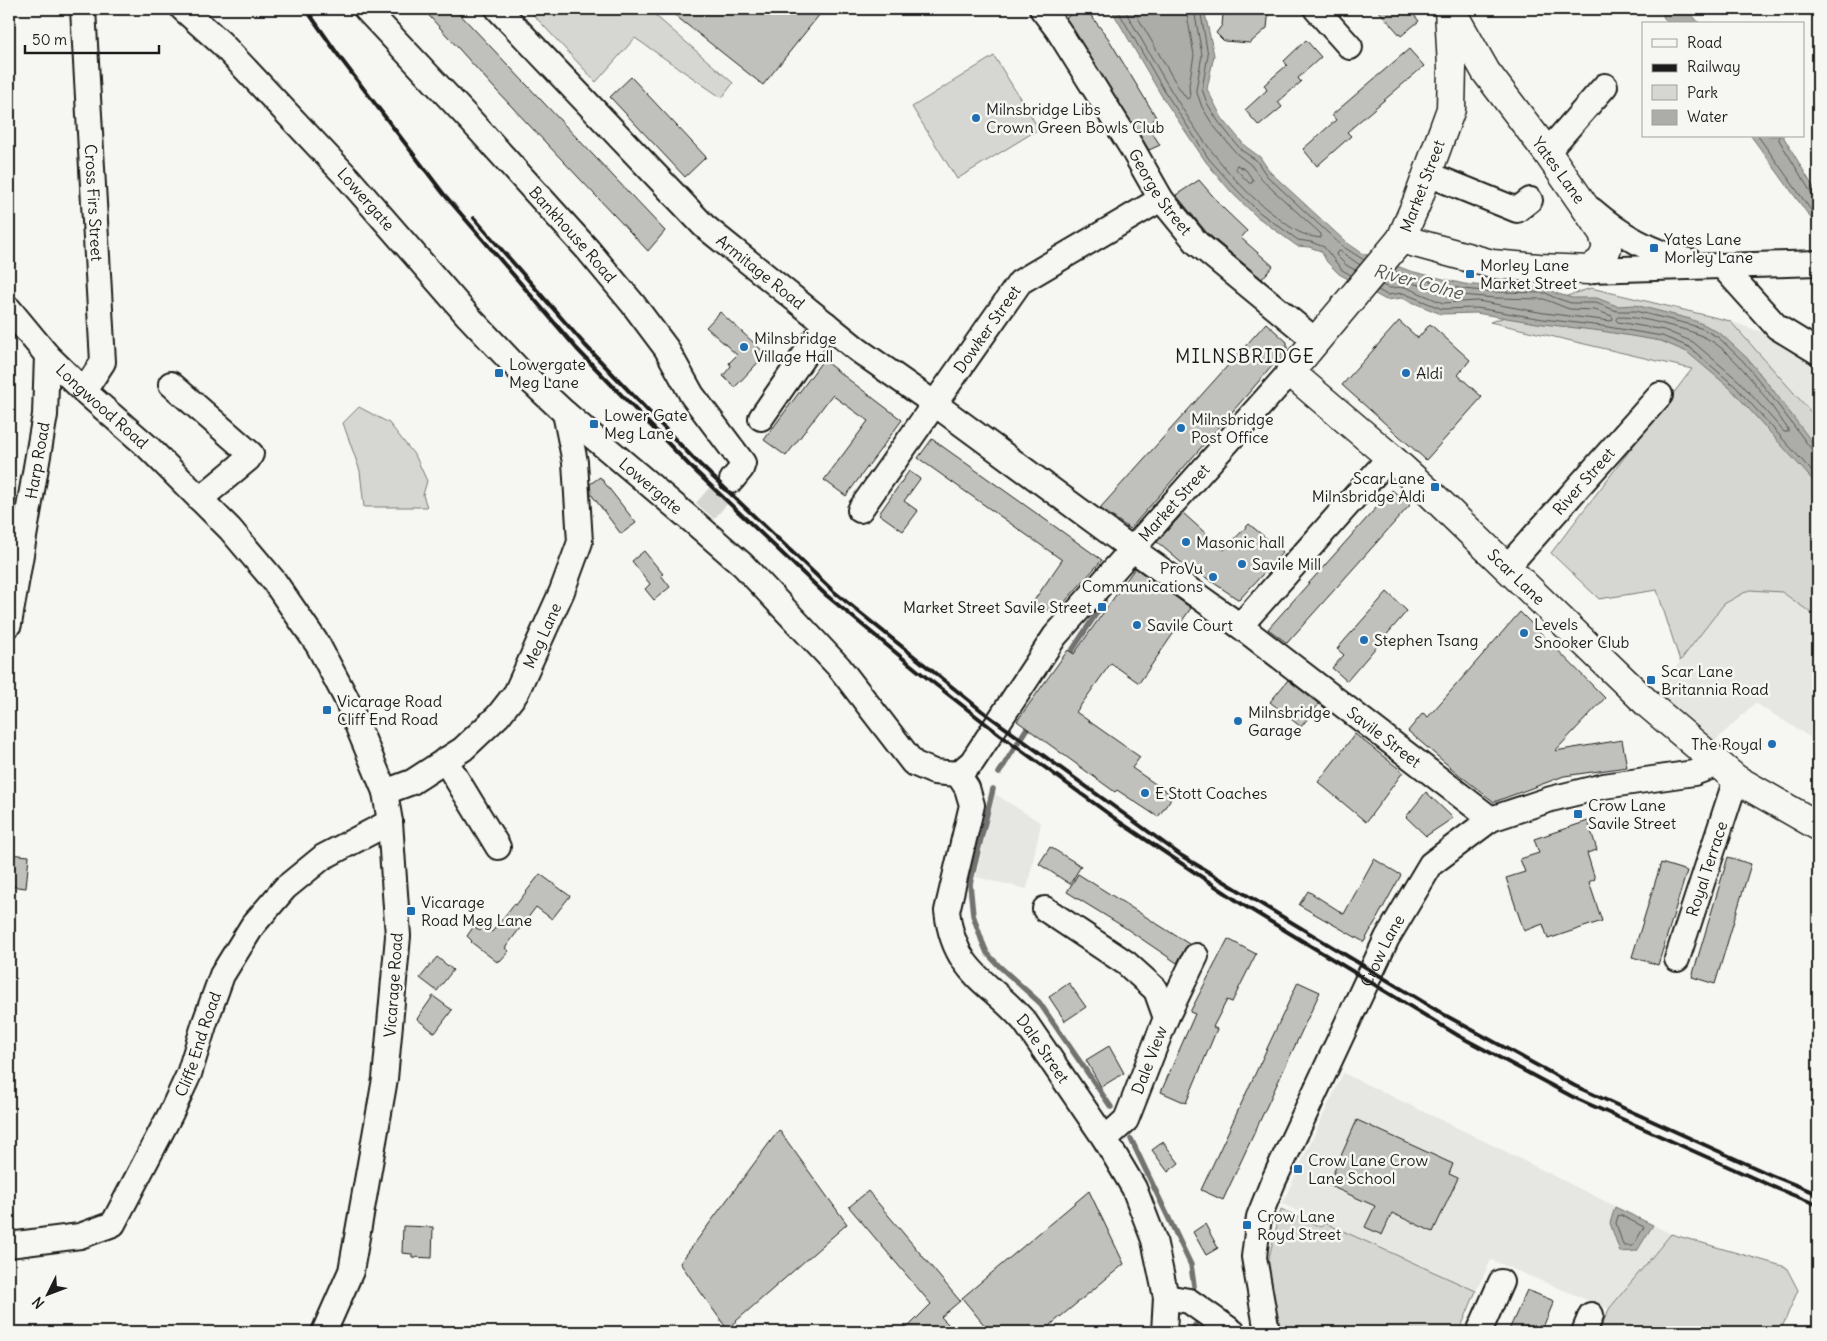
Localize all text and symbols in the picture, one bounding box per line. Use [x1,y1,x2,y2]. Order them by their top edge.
scale bar [25,22,159,54]
legend [1642,22,1804,138]
text: 50 m [32,30,67,49]
text: Road [1687,33,1722,52]
text: Railway [1687,57,1741,76]
text: Park [1687,83,1718,102]
place label: Milnsbridge Libs Crown Green Bowls Club [986,99,1165,137]
text: Water [1687,107,1728,126]
marker: Milnsbridge Libs Crown Green Bowls Club [970,112,982,124]
street label: Yates Lane [1528,133,1590,207]
street label: Market Street [1395,137,1449,235]
street label: Cross Firs Street [81,144,107,262]
street label: George Street [1125,145,1197,239]
street label: Lowergate [333,163,399,235]
street label: Bankhouse Road [525,182,621,287]
place label: Yates Lane Morley Lane [1664,229,1753,267]
street label: Armitage Road [712,230,809,313]
marker: Yates Lane Morley Lane [1648,242,1660,254]
place label: Morley Lane Market Street [1480,255,1578,293]
water label: River Colne [1371,259,1467,305]
marker: Morley Lane Market Street [1464,268,1476,280]
street label: Dowker Street [949,281,1025,377]
place label: Milnsbridge Village Hall [754,328,837,366]
marker: Milnsbridge Village Hall [738,341,750,353]
district label: MILNSBRIDGE [1175,344,1315,368]
place label: Lowergate Meg Lane [509,354,586,392]
street label: Longwood Road [52,360,152,453]
place label: Aldi [1416,363,1443,383]
marker: Lowergate Meg Lane [493,367,505,379]
marker: Aldi [1400,367,1412,379]
place label: Lower Gate Meg Lane [604,405,688,443]
place label: Milnsbridge Post Office [1191,409,1274,447]
marker: Lower Gate Meg Lane [588,418,600,430]
street label: Harp Road [21,420,54,500]
marker: Milnsbridge Post Office [1175,422,1187,434]
street label: River Street [1548,443,1619,519]
street label: Lowergate [615,453,687,518]
street label: Market Street [1134,459,1214,545]
place label: Scar Lane Milnsbridge Aldi [1312,468,1425,506]
marker: Scar Lane Milnsbridge Aldi [1429,481,1441,493]
place label: Masonic hall [1196,532,1285,552]
marker: Masonic hall [1180,536,1192,548]
street label: Scar Lane [1484,544,1549,609]
place label: Savile Mill [1252,554,1321,574]
place label: ProVu Communications [1082,558,1203,596]
marker: Savile Mill [1236,558,1248,570]
marker: ProVu Communications [1207,571,1219,583]
place label: Market Street Savile Street [903,597,1093,617]
street label: Meg Lane [518,599,565,671]
marker: Market Street Savile Street [1096,601,1108,613]
place label: Levels Snooker Club [1534,614,1630,652]
place label: Savile Court [1147,615,1234,635]
marker: Savile Court [1131,619,1143,631]
marker: Levels Snooker Club [1518,627,1530,639]
place label: Stephen Tsang [1374,630,1478,650]
marker: Stephen Tsang [1358,634,1370,646]
place label: Scar Lane Britannia Road [1661,661,1769,699]
marker: Scar Lane Britannia Road [1645,674,1657,686]
place label: Vicarage Road Cliff End Road [337,691,442,729]
place label: Milnsbridge Garage [1248,702,1331,740]
street label: Savile Street [1343,702,1426,772]
marker: Vicarage Road Cliff End Road [321,704,333,716]
marker: Milnsbridge Garage [1232,715,1244,727]
place label: The Royal [1691,734,1762,754]
marker: The Royal [1766,738,1778,750]
place label: E Stott Coaches [1155,783,1267,803]
marker: E Stott Coaches [1139,787,1151,799]
place label: Crow Lane Savile Street [1588,795,1677,833]
marker: Crow Lane Savile Street [1572,808,1584,820]
street label: Royal Terrace [1682,819,1732,919]
place label: Vicarage Road Meg Lane [421,892,532,930]
marker: Vicarage Road Meg Lane [405,905,417,917]
street label: Crow Lane [1356,911,1409,990]
street label: Vicarage Road [379,932,407,1038]
street label: Cliffe End Road [170,989,225,1100]
street label: Dale Street [1012,1010,1074,1087]
street label: Dale View [1127,1023,1171,1097]
place label: Crow Lane Crow Lane School [1308,1150,1428,1188]
marker: Crow Lane Crow Lane School [1292,1163,1304,1175]
place label: Crow Lane Royd Street [1257,1206,1342,1244]
marker: Crow Lane Royd Street [1241,1219,1253,1231]
north arrow [22,1268,72,1318]
text: N [28,1293,48,1312]

